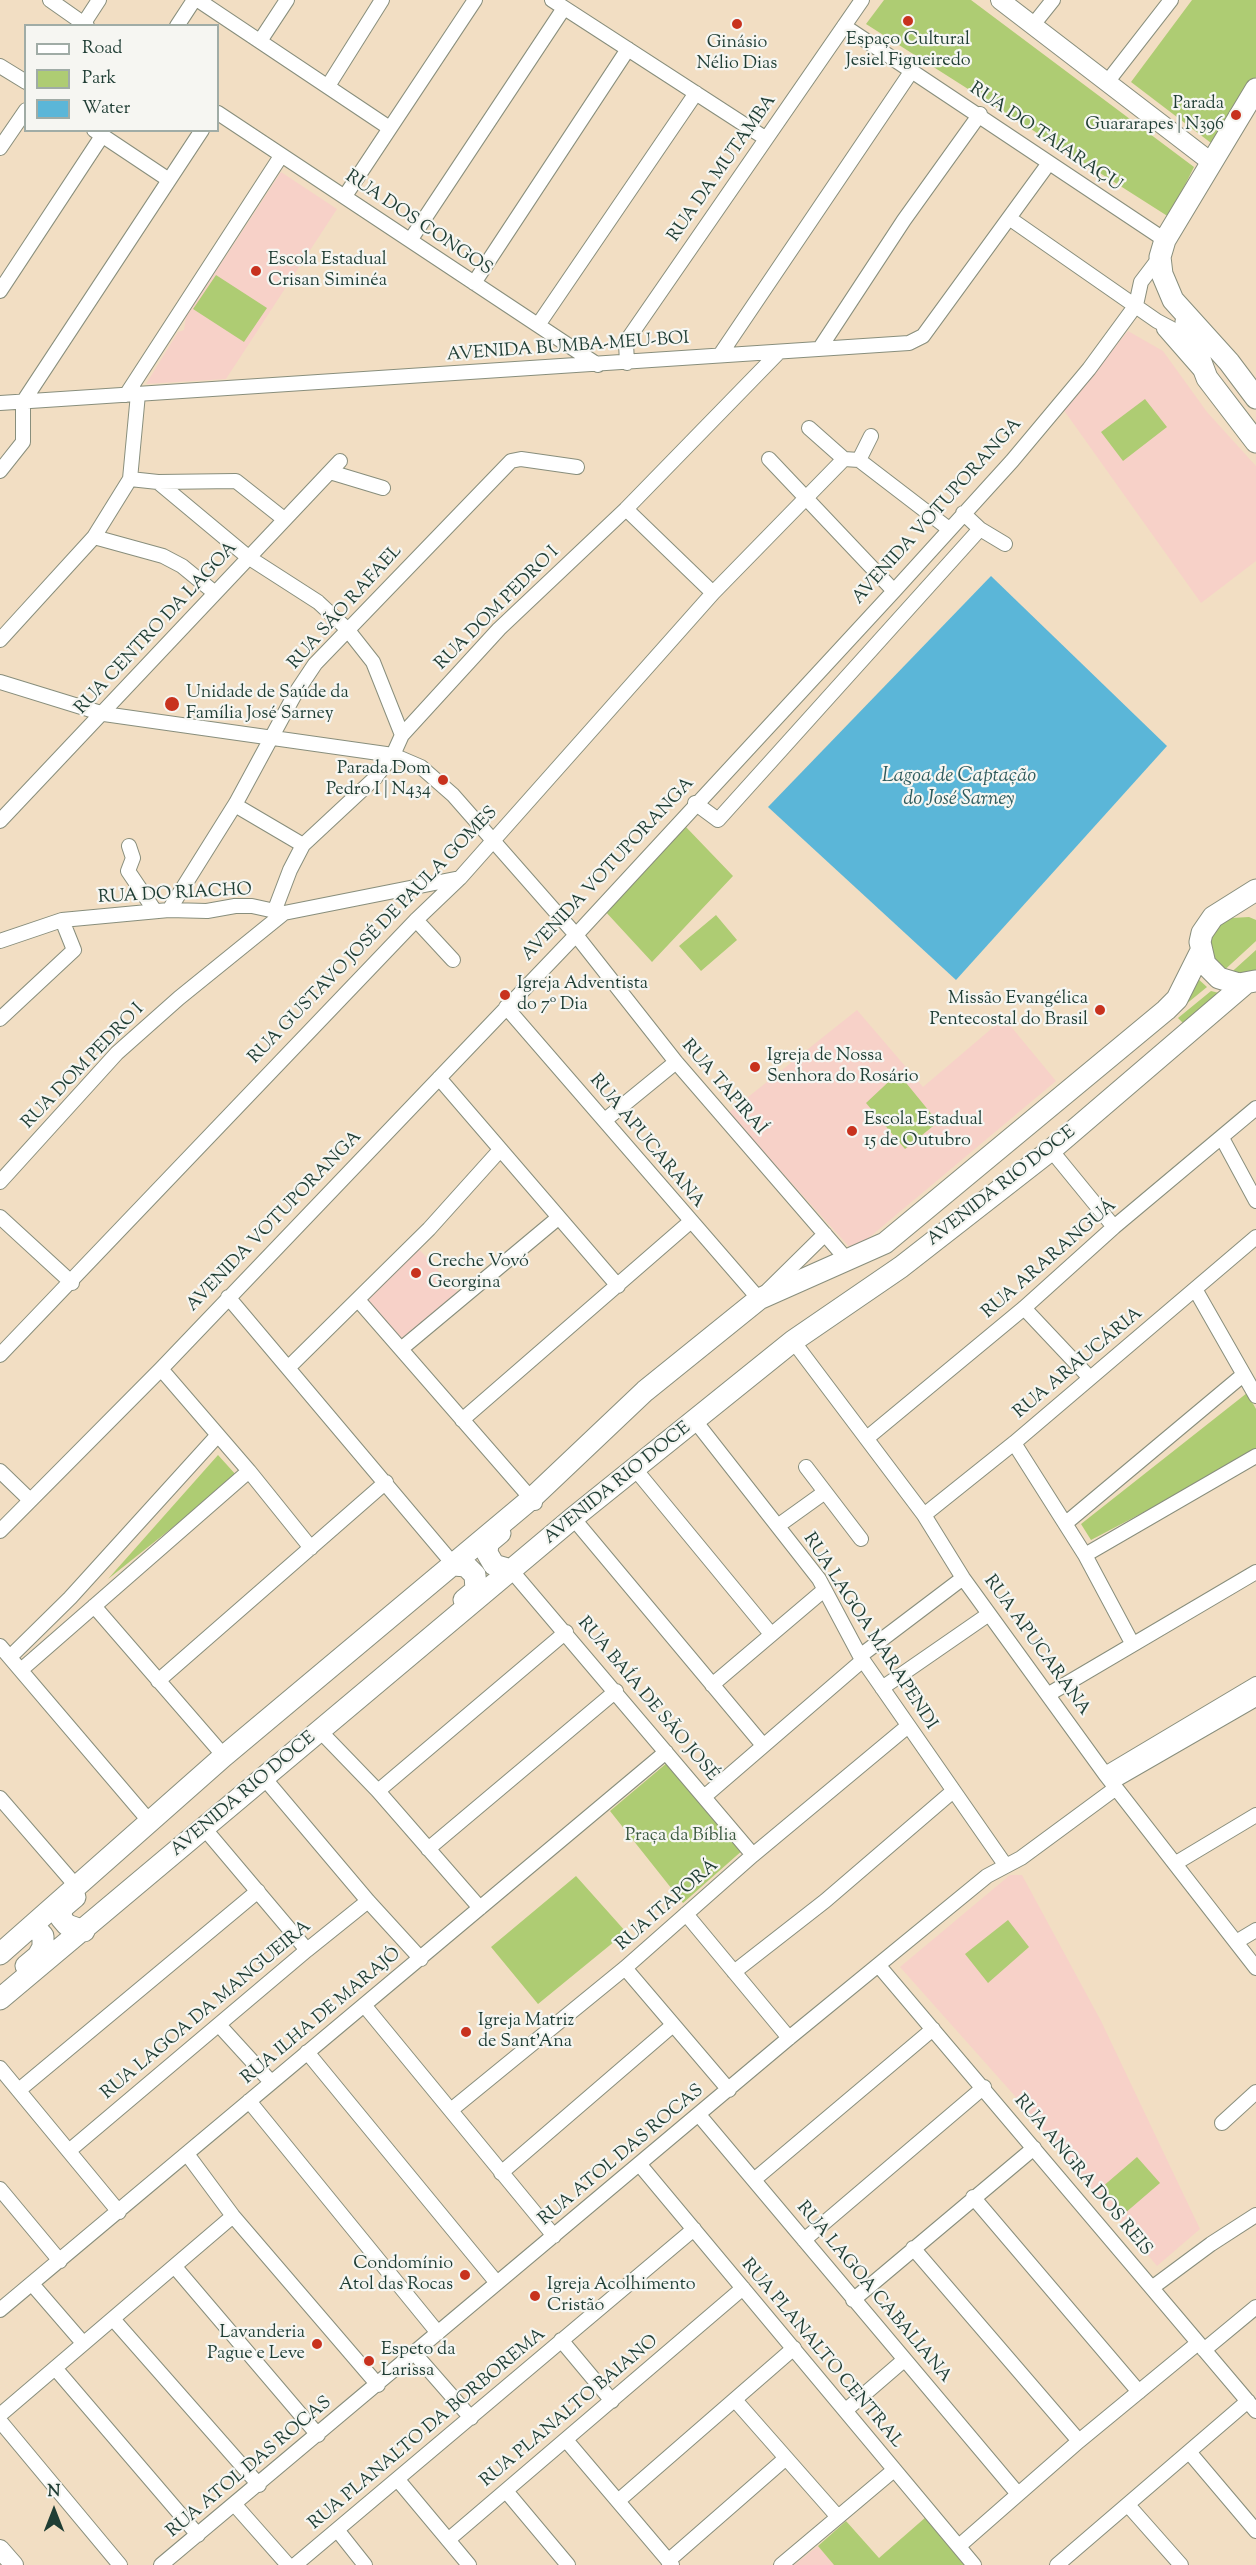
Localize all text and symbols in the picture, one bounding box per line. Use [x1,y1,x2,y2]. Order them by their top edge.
marker: Espaço Cultural Jesiel Figueiredo [901,14,915,28]
marker: Ginásio Nélio Dias [730,17,744,31]
legend [24,24,219,132]
place label: Espaço Cultural Jesiel Figueiredo [845,30,971,72]
place label: Ginásio Nélio Dias [697,33,777,76]
text: Road [82,36,122,62]
text: Park [82,66,116,92]
street label: RUA DO TAIARAÇU [965,79,1125,197]
street label: RUA DA MUTAMBA [664,91,782,247]
place label: Parada Guararapes | N396 [1085,94,1224,136]
text: Water [82,96,130,122]
marker: Parada Guararapes | N396 [1229,108,1243,122]
street label: RUA DOS CONGOS [340,167,496,281]
place label: Escola Estadual Crisan Siminéa [268,250,387,292]
marker: Escola Estadual Crisan Siminéa [249,264,263,278]
street label: AVENIDA BUMBA-MEU-BOI [446,329,690,367]
street label: AVENIDA VOTUPORANGA [849,414,1027,610]
street label: RUA CENTRO DA LAGOA [71,538,243,720]
street label: RUA SÃO RAFAEL [284,541,408,675]
street label: RUA DOM PEDRO I [432,543,564,675]
place label: Unidade de Saúde da Família José Sarney [186,683,349,726]
marker: Unidade de Saúde da Família José Sarney [163,695,181,713]
place label: Parada Dom Pedro I | N434 [326,759,431,802]
water label: Lagoa de Captação do José Sarney [882,766,1036,813]
marker: Parada Dom Pedro I | N434 [436,773,450,787]
street label: AVENIDA VOTUPORANGA [518,774,700,966]
street label: RUA GUSTAVO JOSÉ DE PAULA GOMES [245,803,503,1069]
street label: RUA DO RIACHO [98,880,252,910]
place label: Igreja Adventista do 7º Dia [517,974,648,1016]
marker: Igreja Adventista do 7º Dia [498,988,512,1002]
place label: Missão Evangélica Pentecostal do Brasil [930,989,1088,1032]
street label: RUA DOM PEDRO I [18,1000,150,1134]
marker: Missão Evangélica Pentecostal do Brasil [1093,1003,1107,1017]
street label: RUA TAPIRAÍ [676,1036,770,1140]
place label: Igreja de Nossa Senhora do Rosário [767,1046,919,1088]
marker: Igreja de Nossa Senhora do Rosário [748,1060,762,1074]
street label: RUA APUCARANA [584,1071,708,1213]
place label: Escola Estadual 15 de Outubro [864,1110,983,1152]
street label: AVENIDA RIO DOCE [923,1122,1081,1252]
marker: Escola Estadual 15 de Outubro [845,1124,859,1138]
street label: AVENIDA VOTUPORANGA [183,1127,367,1317]
street label: RUA ARARANGUÁ [978,1196,1122,1324]
place label: Creche Vovó Georgina [428,1252,529,1294]
marker: Creche Vovó Georgina [409,1266,423,1280]
street label: RUA ARAUCÁRIA [1010,1304,1148,1424]
street label: AVENIDA RIO DOCE [540,1418,696,1550]
street label: RUA LAGOA MARAPENDI [797,1529,941,1735]
street label: RUA APUCARANA [978,1572,1094,1720]
street label: RUA BAÍA DE SÃO JOSÉ [572,1613,722,1787]
street label: AVENIDA RIO DOCE [167,1728,321,1862]
park label: Praça da Bíblia [625,1826,737,1848]
street label: RUA ITAPORÁ [612,1856,724,1956]
street label: RUA LAGOA DA MANGUEIRA [98,1917,316,2105]
street label: RUA ILHA DE MARAJÓ [238,1944,406,2090]
place label: Igreja Matriz de Sant'Ana [478,2011,574,2054]
marker: Igreja Matriz de Sant'Ana [459,2025,473,2039]
street label: RUA ATOL DAS ROCAS [535,2081,709,2231]
street label: RUA ANGRA DOS REIS [1008,2091,1156,2261]
street label: RUA LAGOA CABALIANA [791,2198,955,2388]
place label: Condomínio Atol das Rocas [339,2254,453,2296]
street label: RUA PLANALTO CENTRAL [736,2255,906,2453]
marker: Condomínio Atol das Rocas [458,2268,472,2282]
place label: Igreja Acolhimento Cristão [547,2275,696,2318]
marker: Igreja Acolhimento Cristão [528,2289,542,2303]
place label: Lavanderia Pague e Leve [207,2323,305,2366]
street label: RUA PLANALTO DA BORBOREMA [305,2325,551,2535]
street label: RUA PLANALTO BAIANO [477,2331,663,2493]
marker: Lavanderia Pague e Leve [310,2337,324,2351]
place label: Espeto da Larissa [381,2340,456,2382]
marker: Espeto da Larissa [362,2354,376,2368]
street label: RUA ATOL DAS ROCAS [163,2393,337,2543]
north arrow [24,2481,84,2541]
text: N [48,2481,60,2504]

